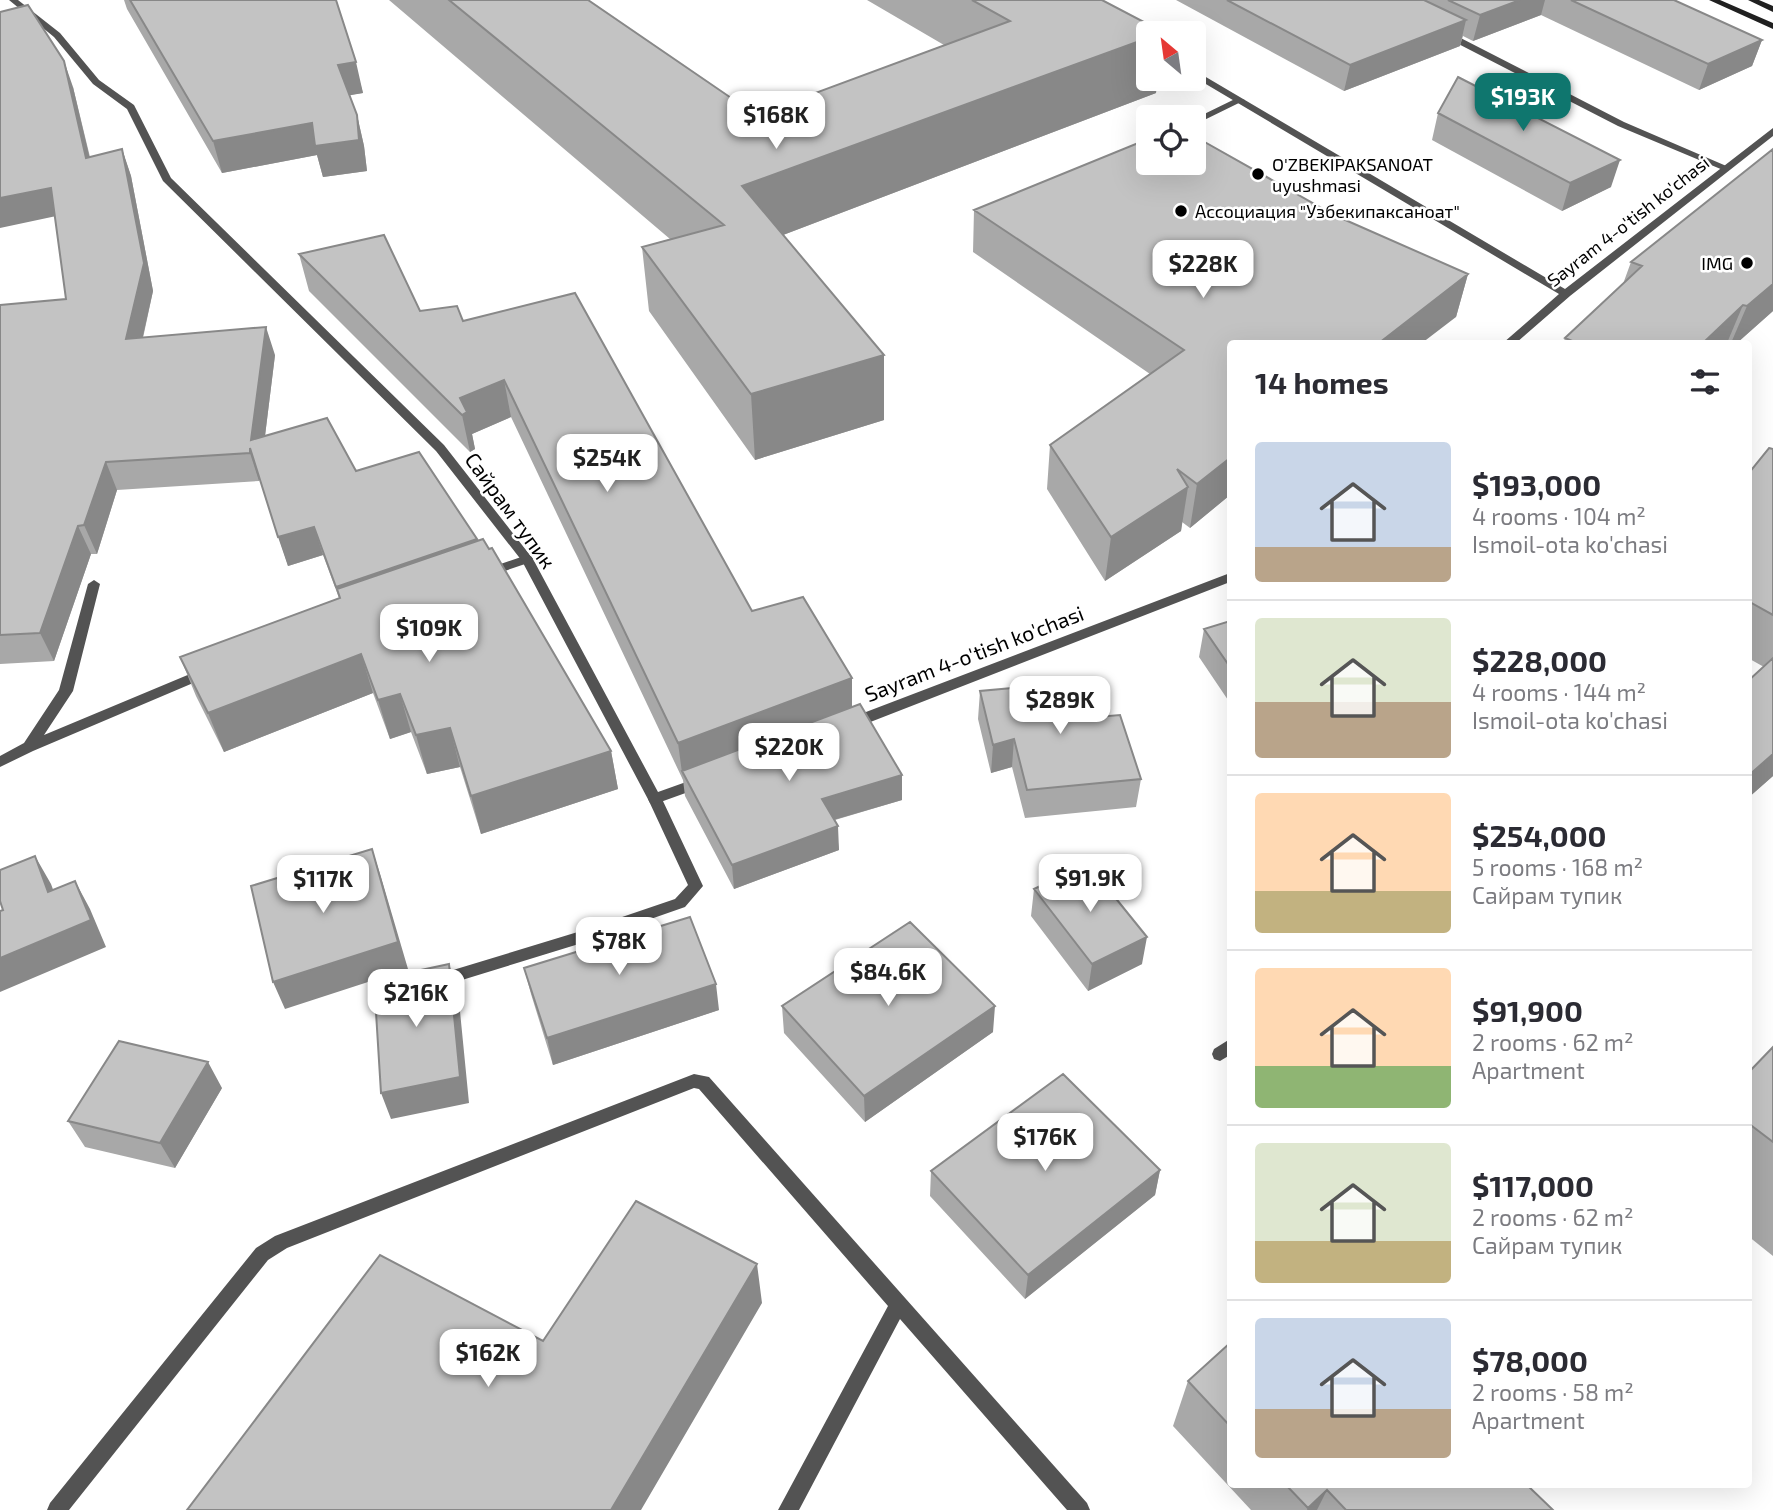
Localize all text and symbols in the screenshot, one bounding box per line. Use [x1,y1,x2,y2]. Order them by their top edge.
north arrow [1136,21,1206,91]
map controls [1136,21,1206,175]
pin: $193K [1474,74,1572,133]
text: $193K [1491,82,1555,110]
pin: $168K [727,92,825,151]
text: $168K [743,100,809,128]
button: locate [1136,105,1206,175]
street label: Sayram 4-o'tish ko'chasi [1543,151,1713,291]
place label: O'ZBEKIPAKSANOAT uyushmasi [1272,153,1433,196]
marker: O'ZBEKIPAKSANOAT uyushmasi [1250,166,1266,182]
place label: Ассоциация "Узбекипаксаноат" [1195,200,1460,222]
marker: Ассоциация "Узбекипаксаноат" [1173,203,1189,219]
pin: $228K [1154,240,1252,300]
text: $228K [1169,249,1237,277]
place label: IMG [1701,252,1733,274]
marker: IMG [1739,255,1755,271]
icon: filters [1686,363,1724,401]
text: 14 homes [1255,364,1389,400]
pin: $254K [558,434,656,494]
text: $254K [573,443,641,471]
street label: Сайрам тупик [460,447,561,573]
text: $193,000 [1472,466,1601,502]
icon: home [1311,470,1395,554]
text: 4 rooms · 104 m² [1472,502,1646,530]
text: Ismoil-ota ko'chasi [1472,530,1668,558]
street label: Sayram 4-o'tish ko'chasi [861,600,1087,706]
pin: $109K [380,604,478,664]
text: $109K [396,613,462,641]
text: $228,000 [1472,642,1607,678]
icon: home [1311,646,1395,730]
pin: $289K [1011,676,1109,736]
text: 4 rooms · 144 m² [1472,678,1646,706]
text: $289K [1025,685,1095,713]
text: Ismoil-ota ko'chasi [1472,706,1668,734]
pin: $220K [740,724,838,783]
text: $220K [754,732,824,760]
text: $254,000 [1472,817,1607,853]
icon: home [1311,821,1395,905]
text: 5 rooms · 168 m² [1472,853,1643,881]
pin: $91.9K [1033,855,1147,914]
pin: $117K [274,856,372,915]
text: $91.9K [1055,863,1125,891]
text: $117K [293,864,353,892]
text: Сайрам тупик [1472,881,1622,909]
pin: $78K [578,918,660,977]
text: $78K [592,926,646,954]
pin: $84.6K [831,948,945,1008]
text: $84.6K [850,957,926,985]
pin: $216K [367,970,465,1029]
text: $216K [384,978,448,1006]
text: $91,900 [1472,992,1583,1028]
icon: home [1311,996,1395,1080]
text: 2 rooms · 62 m² [1472,1028,1634,1056]
text: Apartment [1472,1056,1585,1084]
pin: $176K [996,1114,1094,1173]
text: $176K [1013,1122,1077,1150]
text: $117,000 [1472,1167,1594,1203]
icon: home [1311,1171,1395,1255]
text: 2 rooms · 62 m² [1472,1203,1634,1231]
text: Сайрам тупик [1472,1231,1622,1259]
pin: $162K [439,1330,537,1389]
text: $162K [456,1338,520,1366]
text: $78,000 [1472,1342,1588,1378]
icon: home [1311,1346,1395,1430]
text: 2 rooms · 58 m² [1472,1378,1634,1406]
text: Apartment [1472,1406,1585,1434]

